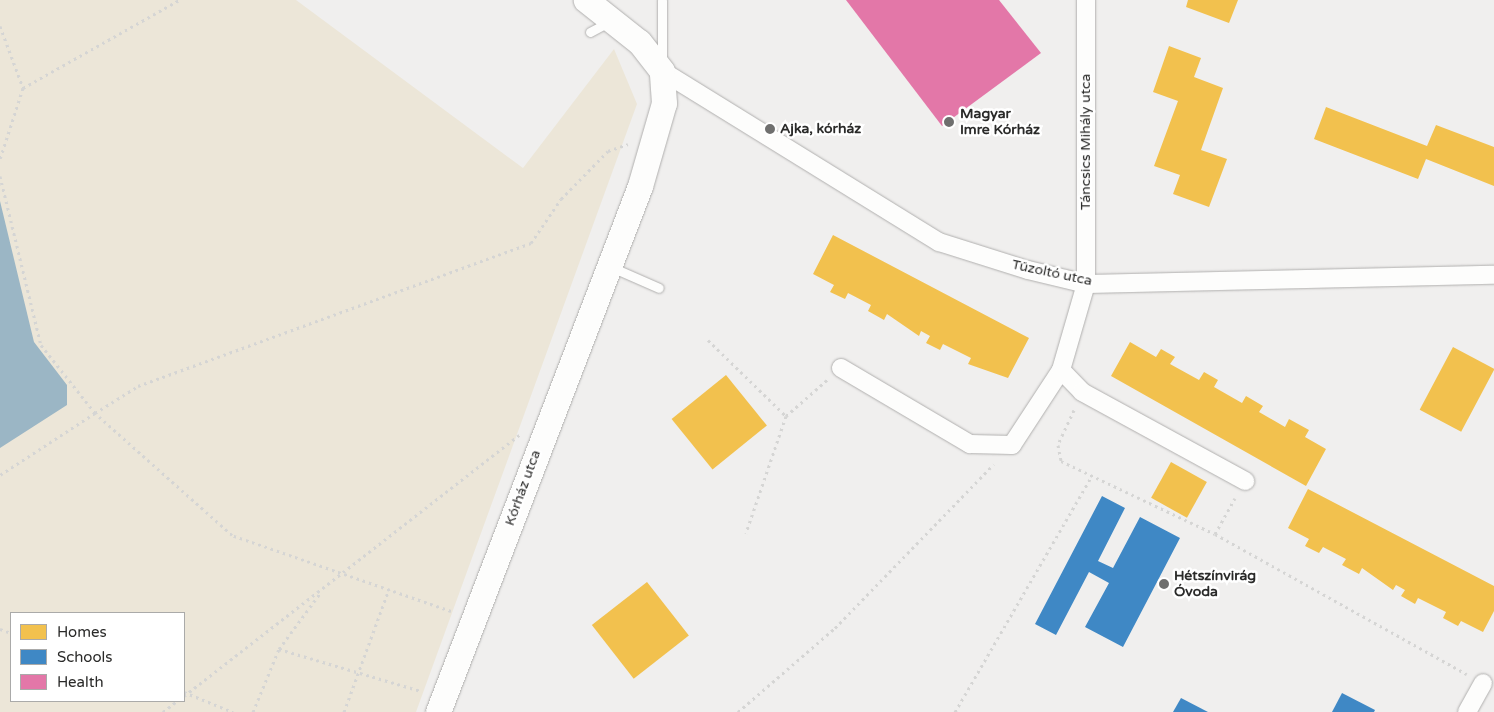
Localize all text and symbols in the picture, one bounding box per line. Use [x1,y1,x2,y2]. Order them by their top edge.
street label: Táncsics Mihály utca [1078,74,1094,210]
place label: Magyar Imre Kórház [960,106,1040,138]
marker: Magyar Imre Kórház [942,115,956,129]
place label: Ajka, kórház [780,121,861,137]
marker: Ajka, kórház [764,123,776,135]
street label: Tűzoltó utca [1010,256,1094,290]
street label: Kórház utca [502,448,544,528]
place label: Hétszínvirág Óvoda [1174,568,1256,600]
marker: Hétszínvirág Óvoda [1158,578,1170,590]
legend [10,612,185,702]
text: Homes [57,623,107,641]
text: Schools [57,648,113,666]
text: Health [57,673,104,691]

